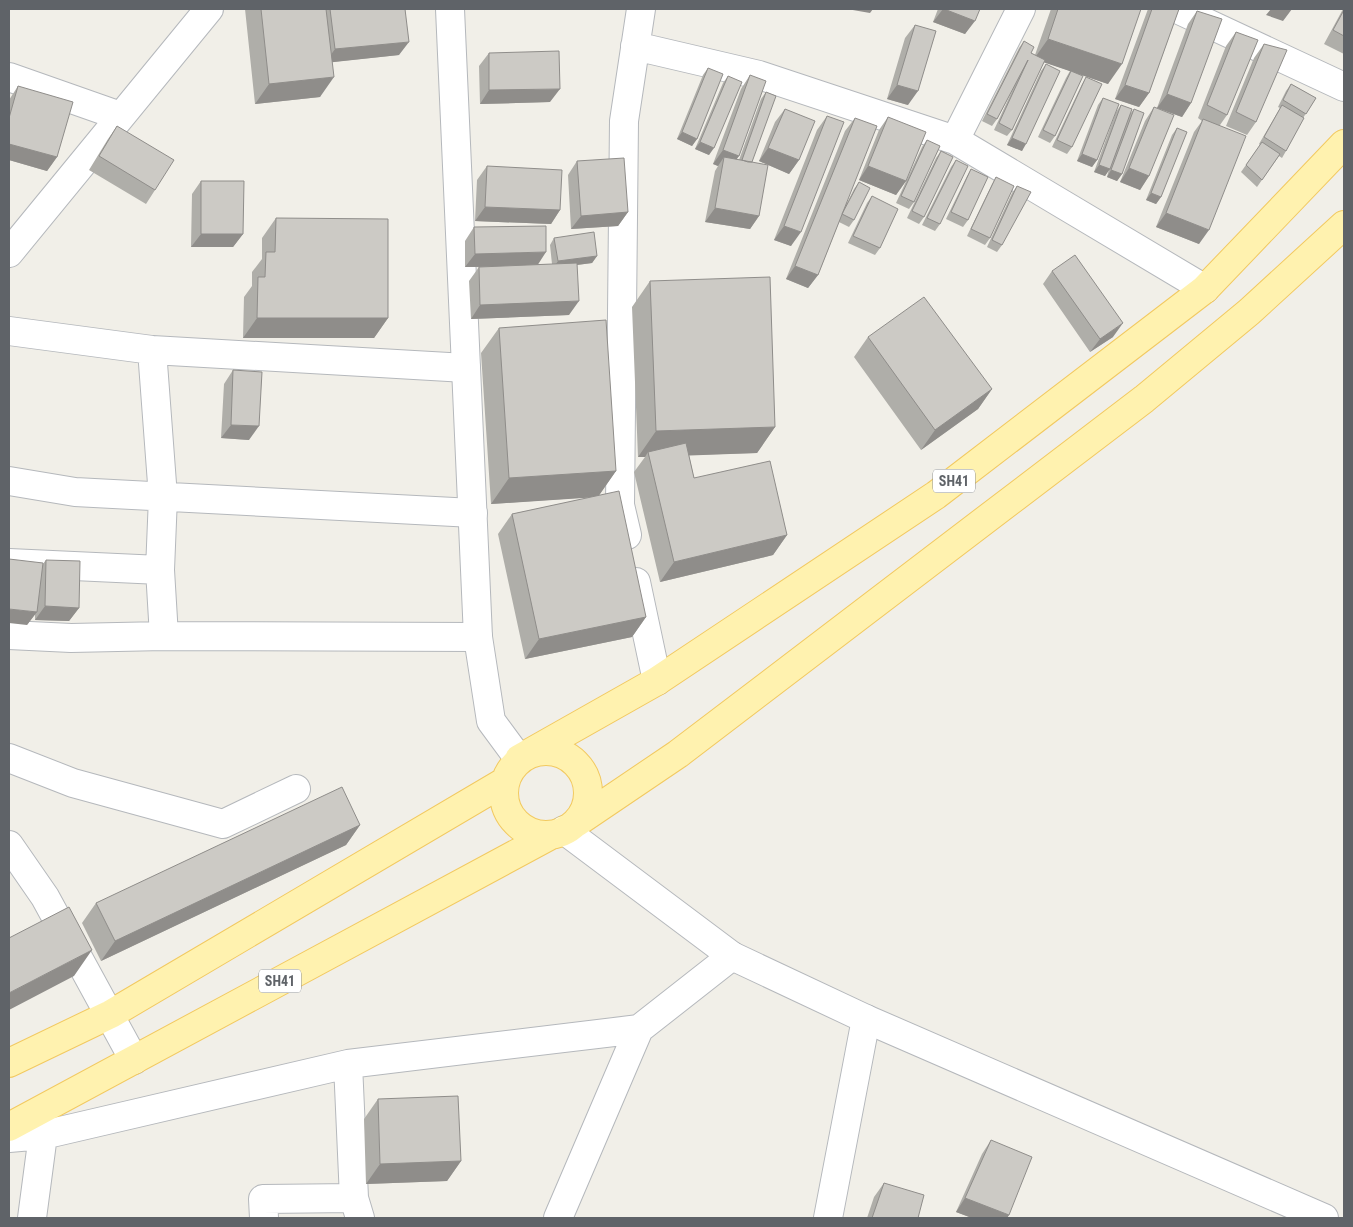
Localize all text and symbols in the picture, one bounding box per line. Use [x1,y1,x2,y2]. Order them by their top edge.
road number: SH41 [933,470,975,492]
road number: SH41 [259,969,301,992]

